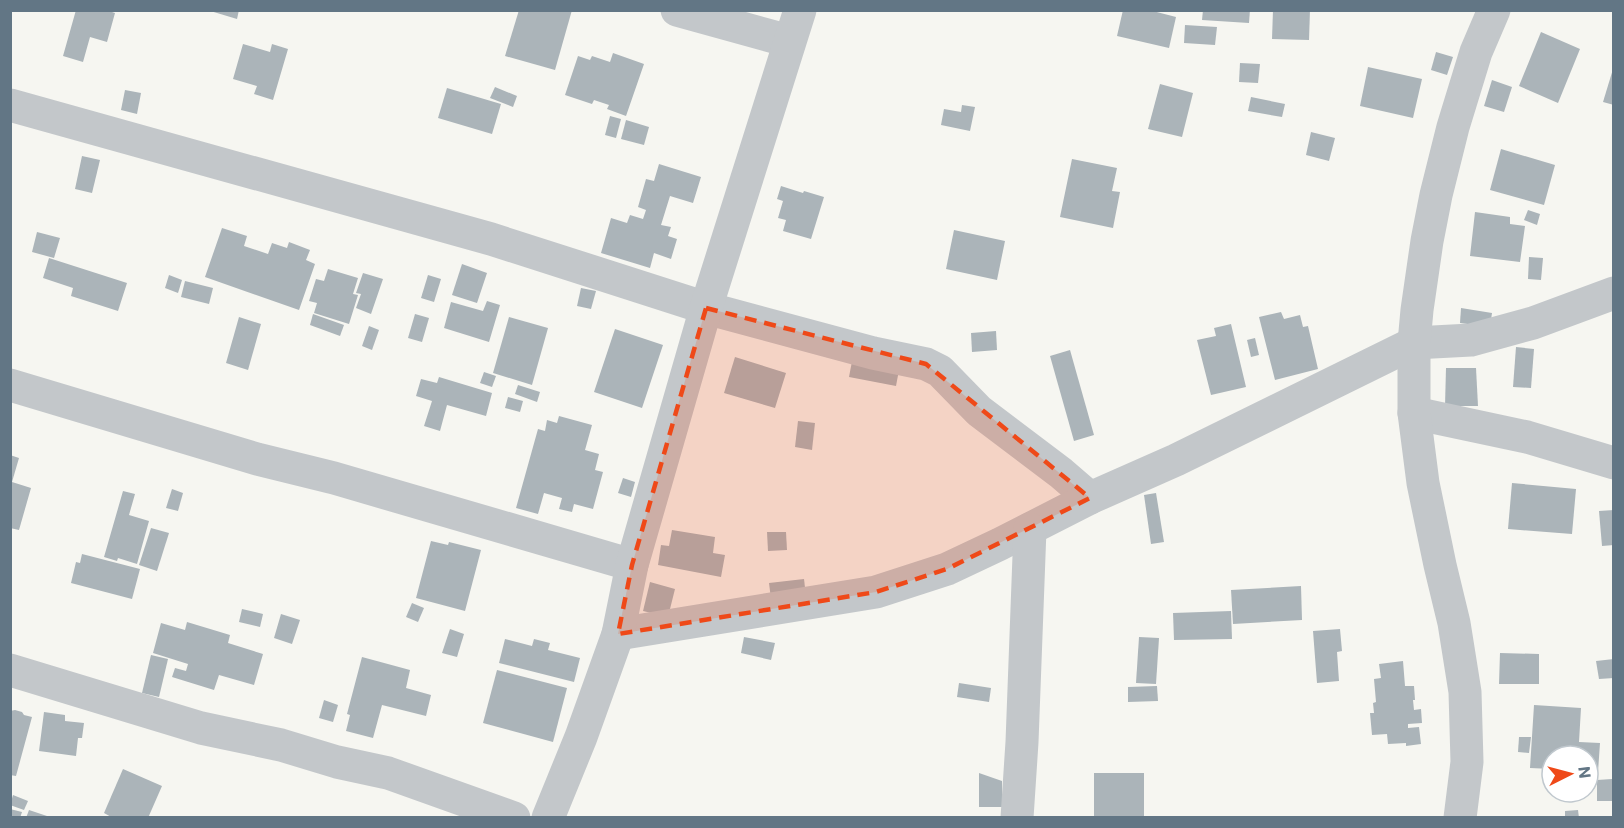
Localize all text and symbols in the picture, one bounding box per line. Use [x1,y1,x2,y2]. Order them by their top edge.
north arrow [1540,744,1600,804]
text: N [1575,765,1595,779]

